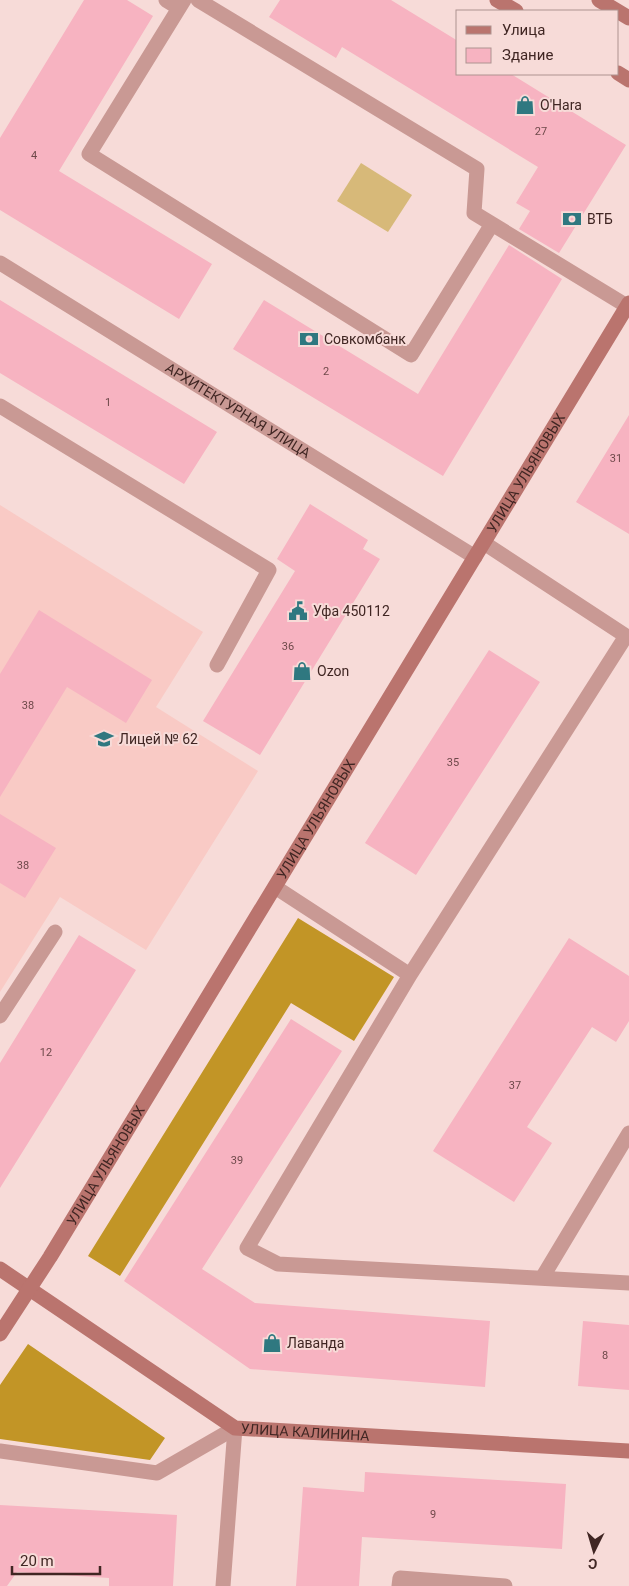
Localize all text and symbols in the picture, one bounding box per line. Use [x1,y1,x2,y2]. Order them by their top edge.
legend [456,10,619,75]
text: Улица [502,21,545,39]
text: Здание [502,46,553,64]
shop icon: O'Hara [514,94,536,116]
place label: O'Hara [540,97,582,113]
house number: 27 [535,125,547,138]
house number: 4 [31,149,37,162]
bank icon: ВТБ [561,208,583,230]
place label: ВТБ [587,211,613,227]
bank icon: Совкомбанк [298,328,320,350]
place label: Совкомбанк [324,331,406,347]
street label: АРХИТЕКТУРНАЯ УЛИЦА [163,360,313,461]
house number: 2 [323,365,329,378]
house number: 1 [105,396,111,409]
street label: УЛИЦА УЛЬЯНОВЫХ [484,410,568,536]
house number: 31 [610,452,622,465]
public building icon: Уфа 450112 [287,600,309,622]
place label: Уфа 450112 [313,603,390,619]
house number: 36 [282,640,294,653]
shop icon: Ozon [291,660,313,682]
place label: Ozon [317,663,349,679]
house number: 38 [22,699,34,712]
school or university icon: Лицей № 62 [93,728,115,750]
place label: Лицей № 62 [119,731,198,747]
street label: УЛИЦА УЛЬЯНОВЫХ [273,756,358,882]
house number: 35 [447,756,459,769]
house number: 38 [17,859,29,872]
house number: 12 [40,1046,52,1059]
house number: 37 [509,1079,521,1092]
street label: УЛИЦА УЛЬЯНОВЫХ [63,1103,148,1228]
house number: 39 [231,1154,243,1167]
shop icon: Лаванда [261,1332,283,1354]
place label: Лаванда [287,1335,344,1351]
house number: 8 [602,1349,608,1362]
street label: УЛИЦА КАЛИНИНА [240,1420,370,1444]
house number: 9 [430,1508,436,1521]
north arrow [569,1526,619,1576]
scale bar [12,1544,100,1576]
text: 20 m [20,1552,54,1570]
text: С [588,1556,598,1572]

